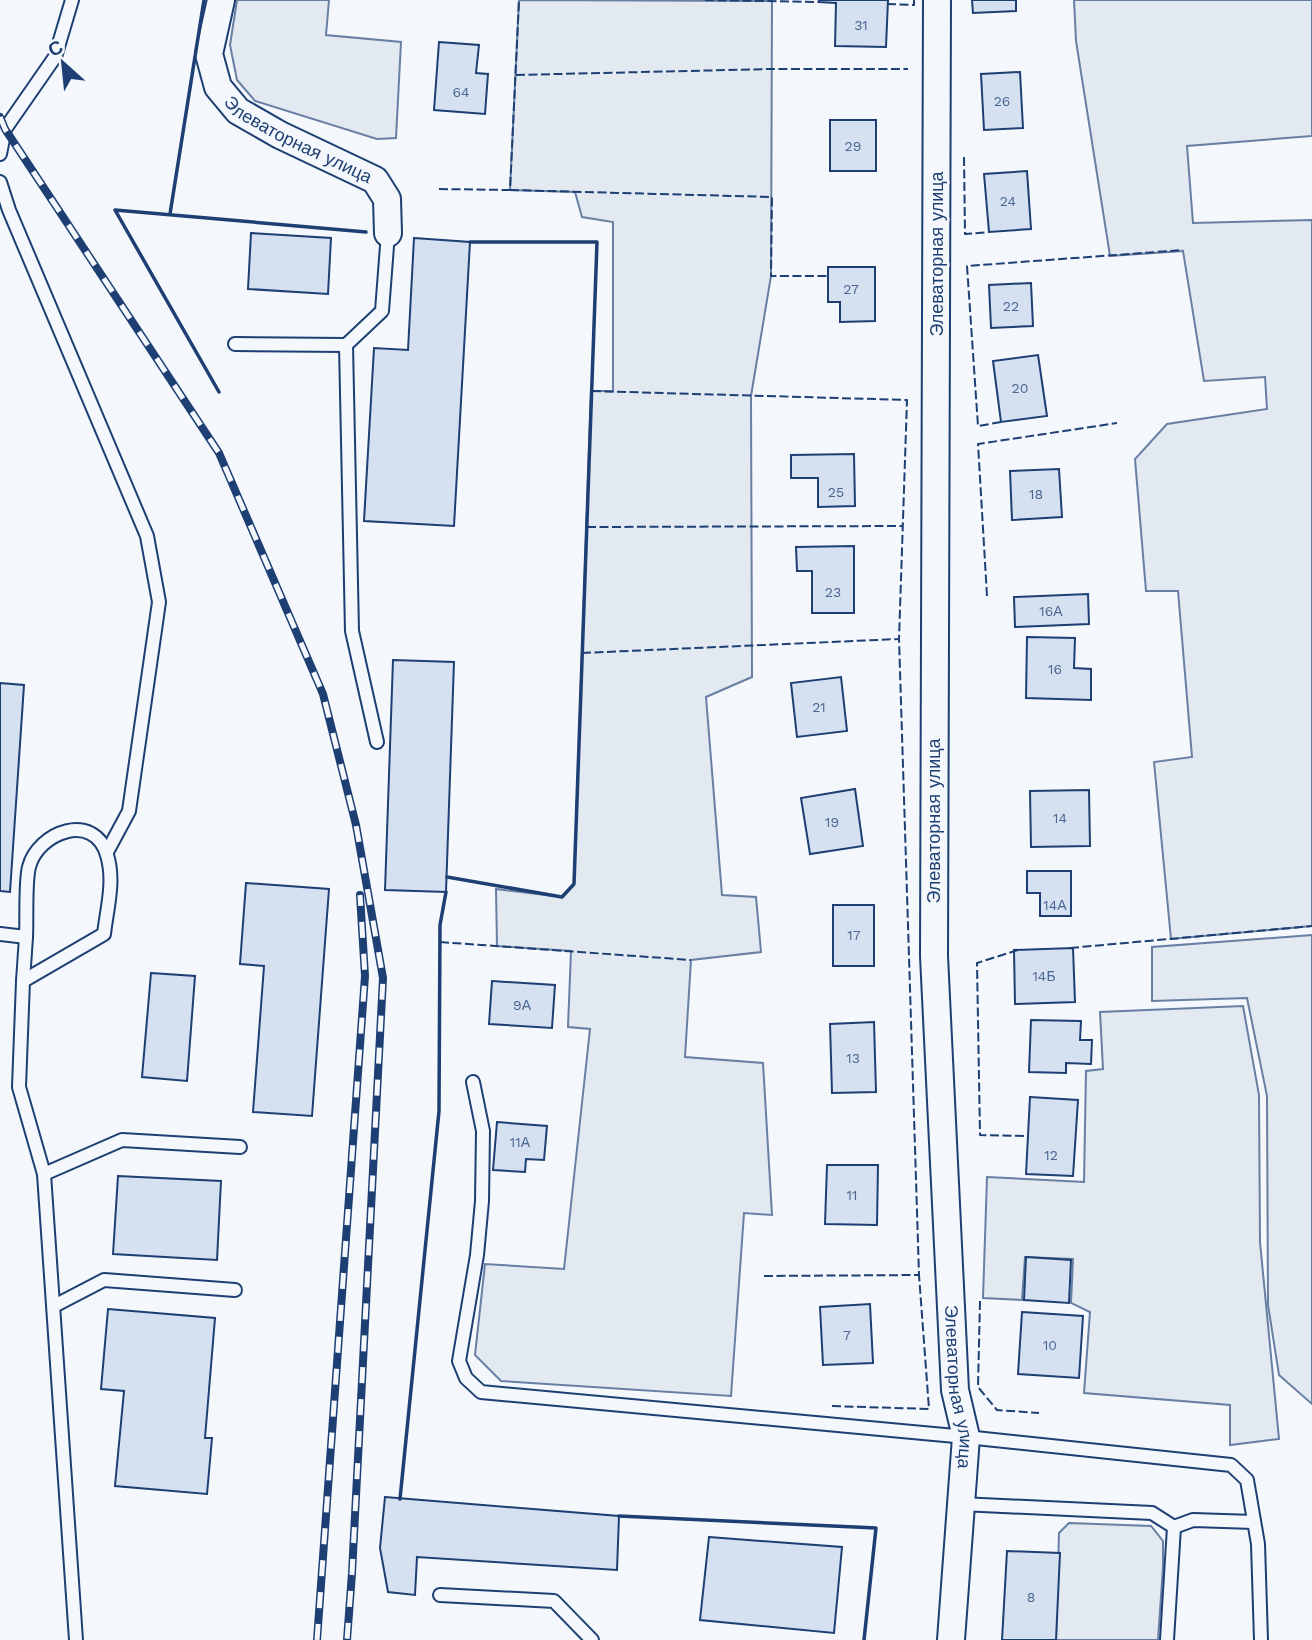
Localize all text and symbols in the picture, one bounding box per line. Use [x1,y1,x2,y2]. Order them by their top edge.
house number: 31 [854,17,868,33]
north arrow [28,28,98,98]
text: С [44,35,67,62]
house number: 64 [452,84,470,100]
street label: Элеваторная улица [220,91,376,187]
house number: 26 [994,93,1010,109]
house number: 29 [845,138,861,154]
street label: Элеваторная улица [926,170,947,337]
house number: 24 [1000,193,1016,209]
house number: 27 [843,281,859,297]
house number: 22 [1003,298,1019,314]
house number: 20 [1012,380,1028,396]
house number: 25 [828,484,844,500]
house number: 18 [1029,486,1043,502]
house number: 23 [825,584,841,600]
house number: 16А [1039,603,1063,619]
house number: 16 [1048,661,1062,677]
house number: 21 [812,699,826,715]
street label: Элеваторная улица [923,737,944,904]
house number: 14 [1053,810,1067,826]
house number: 19 [825,814,839,830]
house number: 14А [1043,897,1067,913]
house number: 17 [847,927,861,943]
house number: 14Б [1032,968,1056,984]
house number: 9А [513,997,532,1013]
house number: 13 [846,1050,860,1066]
house number: 11А [510,1134,531,1150]
house number: 12 [1044,1147,1058,1163]
house number: 11 [847,1187,857,1203]
street label: Элеваторная улица [941,1304,977,1471]
house number: 7 [843,1327,851,1343]
house number: 10 [1043,1337,1057,1353]
house number: 8 [1027,1589,1035,1605]

